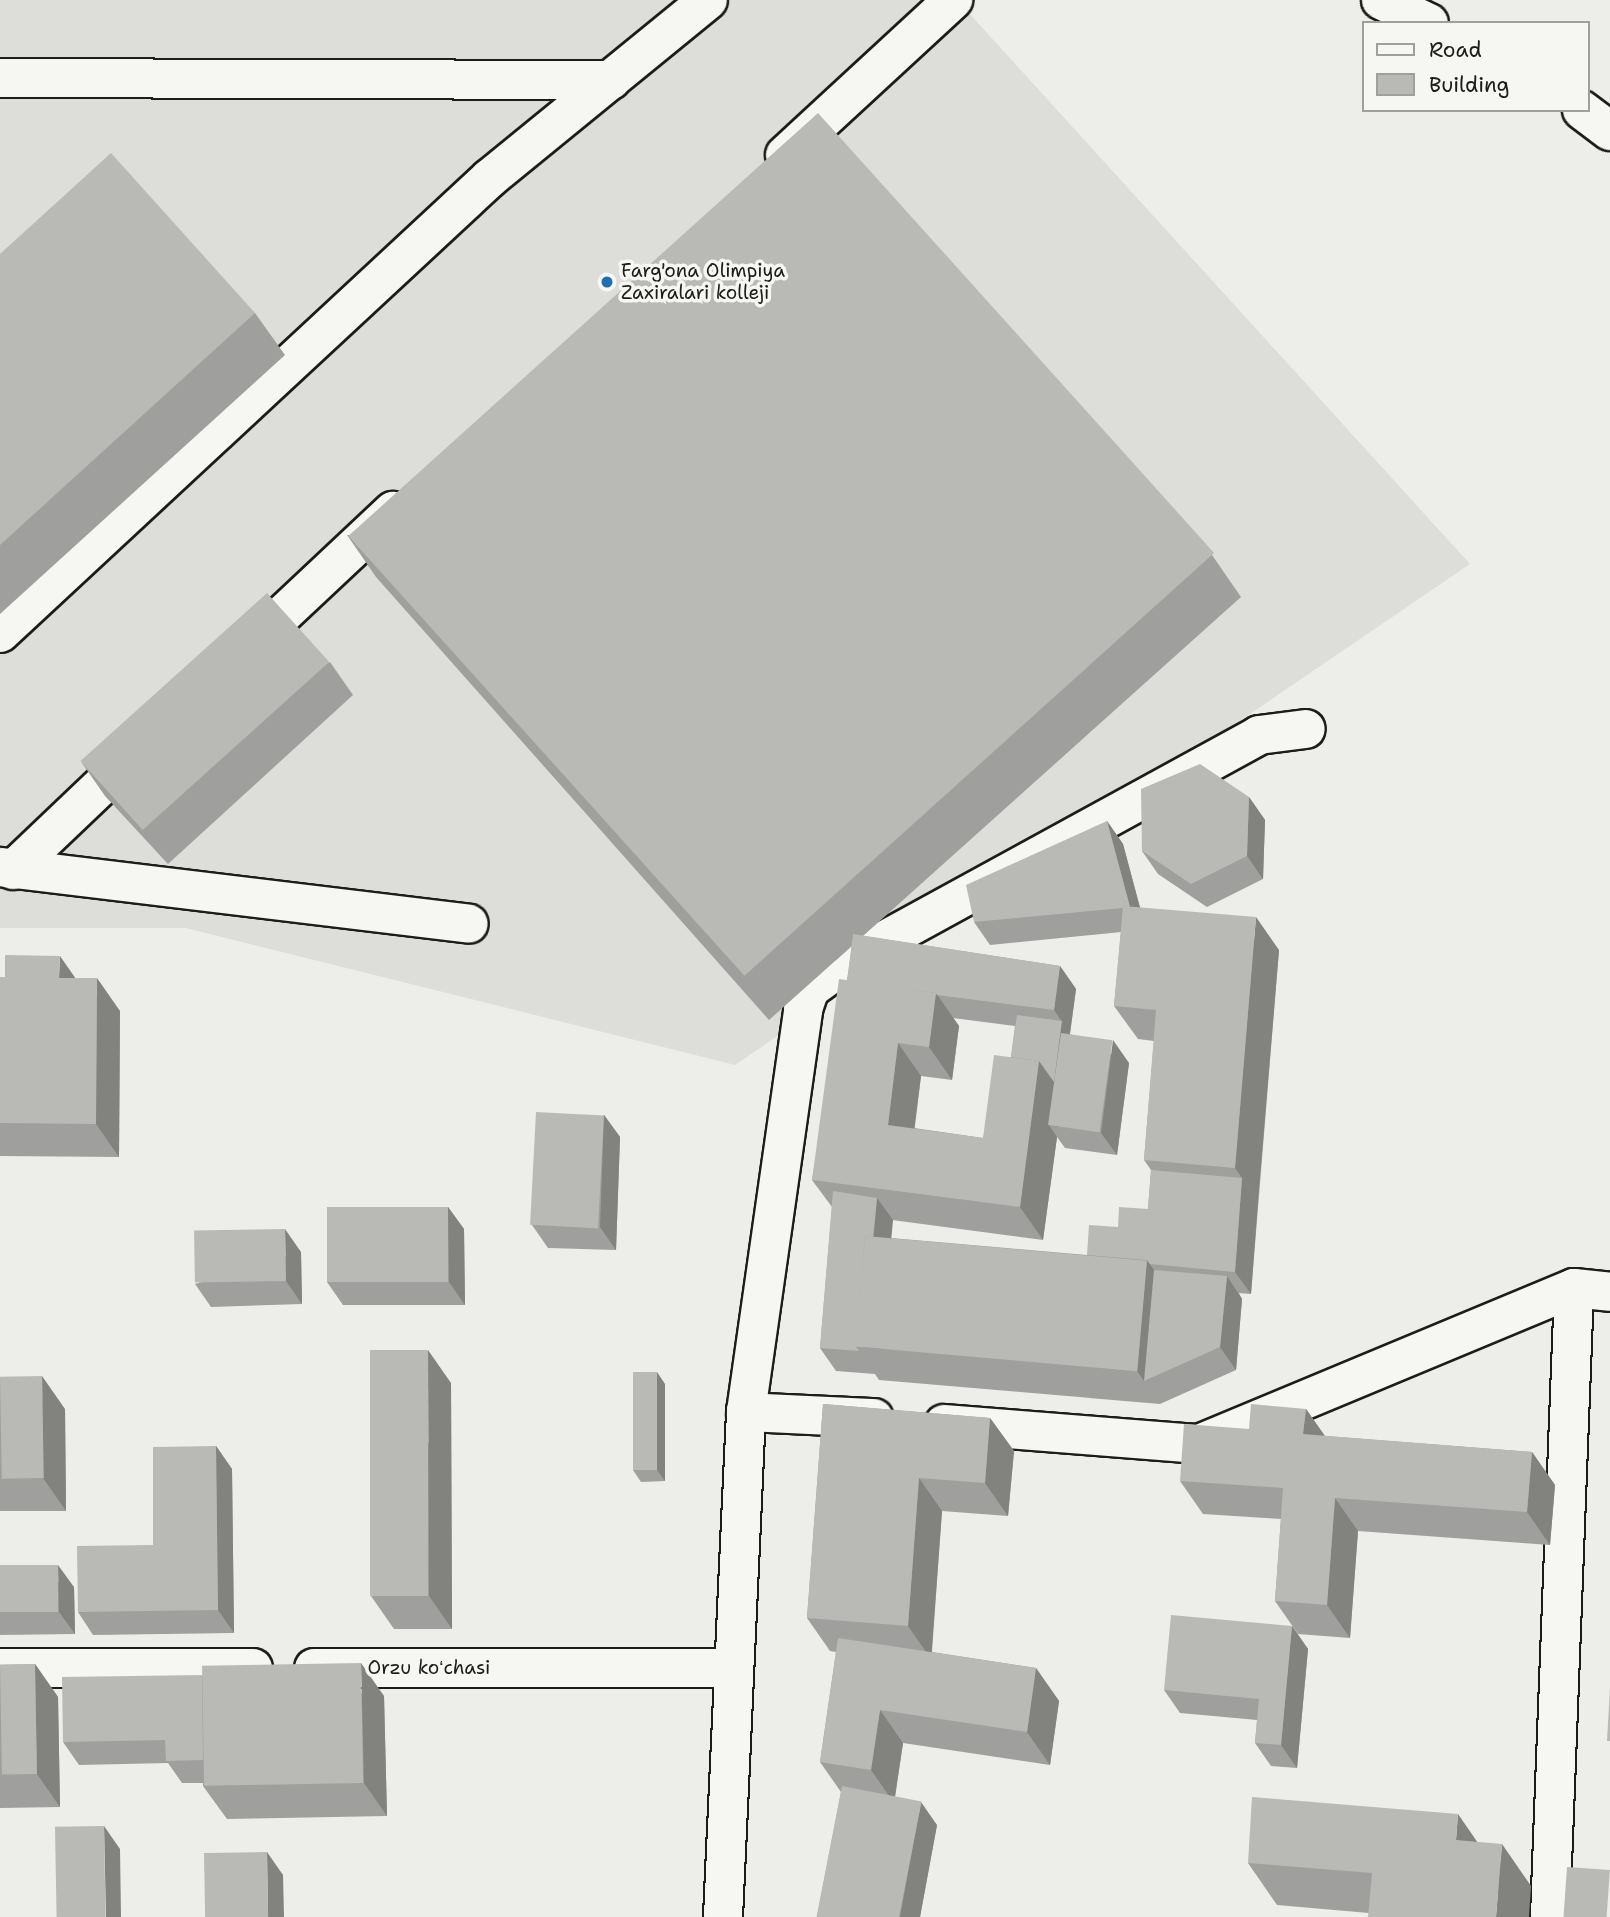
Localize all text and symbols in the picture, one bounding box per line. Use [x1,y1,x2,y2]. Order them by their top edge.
legend [1362,21,1589,112]
text: Road [1429,36,1482,64]
text: Building [1429,71,1509,99]
place label: Farg'ona Olimpiya Zaxiralari kolleji [621,260,785,304]
marker: Farg'ona Olimpiya Zaxiralari kolleji [599,274,615,290]
street label: Orzu koʻchasi [368,1657,490,1679]

